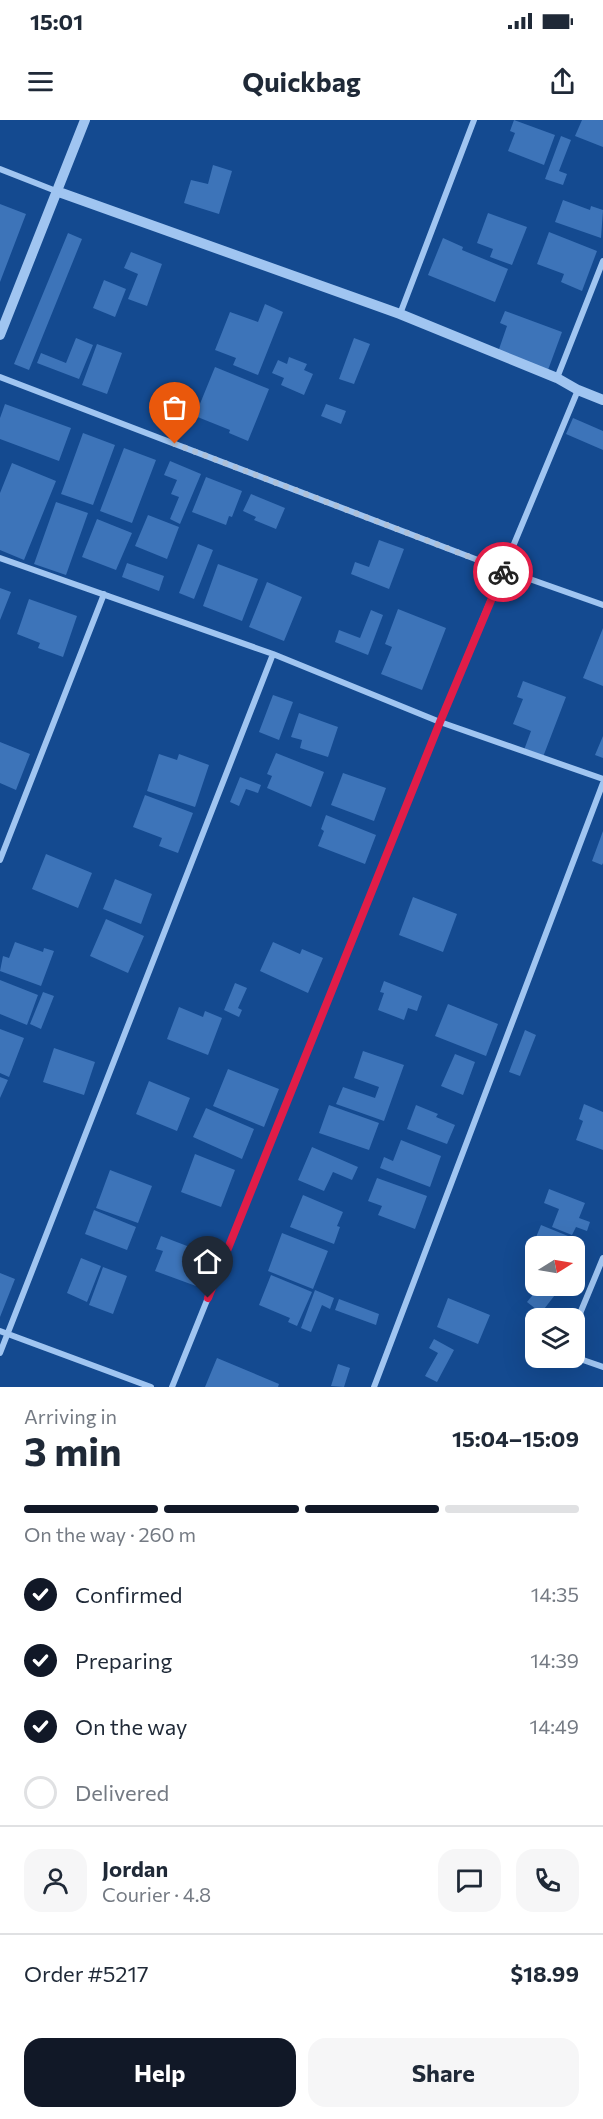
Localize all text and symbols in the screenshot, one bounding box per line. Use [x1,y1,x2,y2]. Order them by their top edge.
text: 15:01 [30,8,83,35]
icon: menu [24,65,57,98]
text: Quickbag [242,65,361,98]
icon: share [546,65,579,98]
pin [149,382,200,444]
icon: bag [158,391,191,424]
courier [473,542,533,602]
icon: bike [487,556,520,589]
pin [182,1236,233,1298]
north arrow [525,1236,585,1296]
map controls [525,1236,585,1368]
icon: home [191,1245,224,1278]
button: layers [525,1308,585,1368]
text: Arriving in [24,1404,117,1428]
text: 15:04–15:09 [452,1425,579,1452]
text: 3 min [24,1426,122,1474]
text: On the way · 260 m [24,1522,196,1546]
icon: check [24,1578,57,1611]
text: Confirmed [75,1581,182,1608]
text: 14:35 [531,1582,579,1606]
icon: check [24,1644,57,1677]
text: Preparing [75,1647,172,1674]
text: 14:39 [530,1648,579,1672]
icon: check [24,1710,57,1743]
text: On the way [75,1713,187,1740]
text: 14:49 [530,1714,579,1738]
text: Delivered [75,1779,169,1806]
button: person [24,1849,87,1912]
button: chat [438,1849,501,1912]
button: phone [516,1849,579,1912]
text: Jordan [102,1855,168,1882]
text: Courier · 4.8 [102,1882,211,1906]
text: Order #5217 [24,1960,149,1987]
text: $18.99 [510,1960,579,1987]
button: Help [24,2038,296,2107]
button: Share [308,2038,579,2107]

